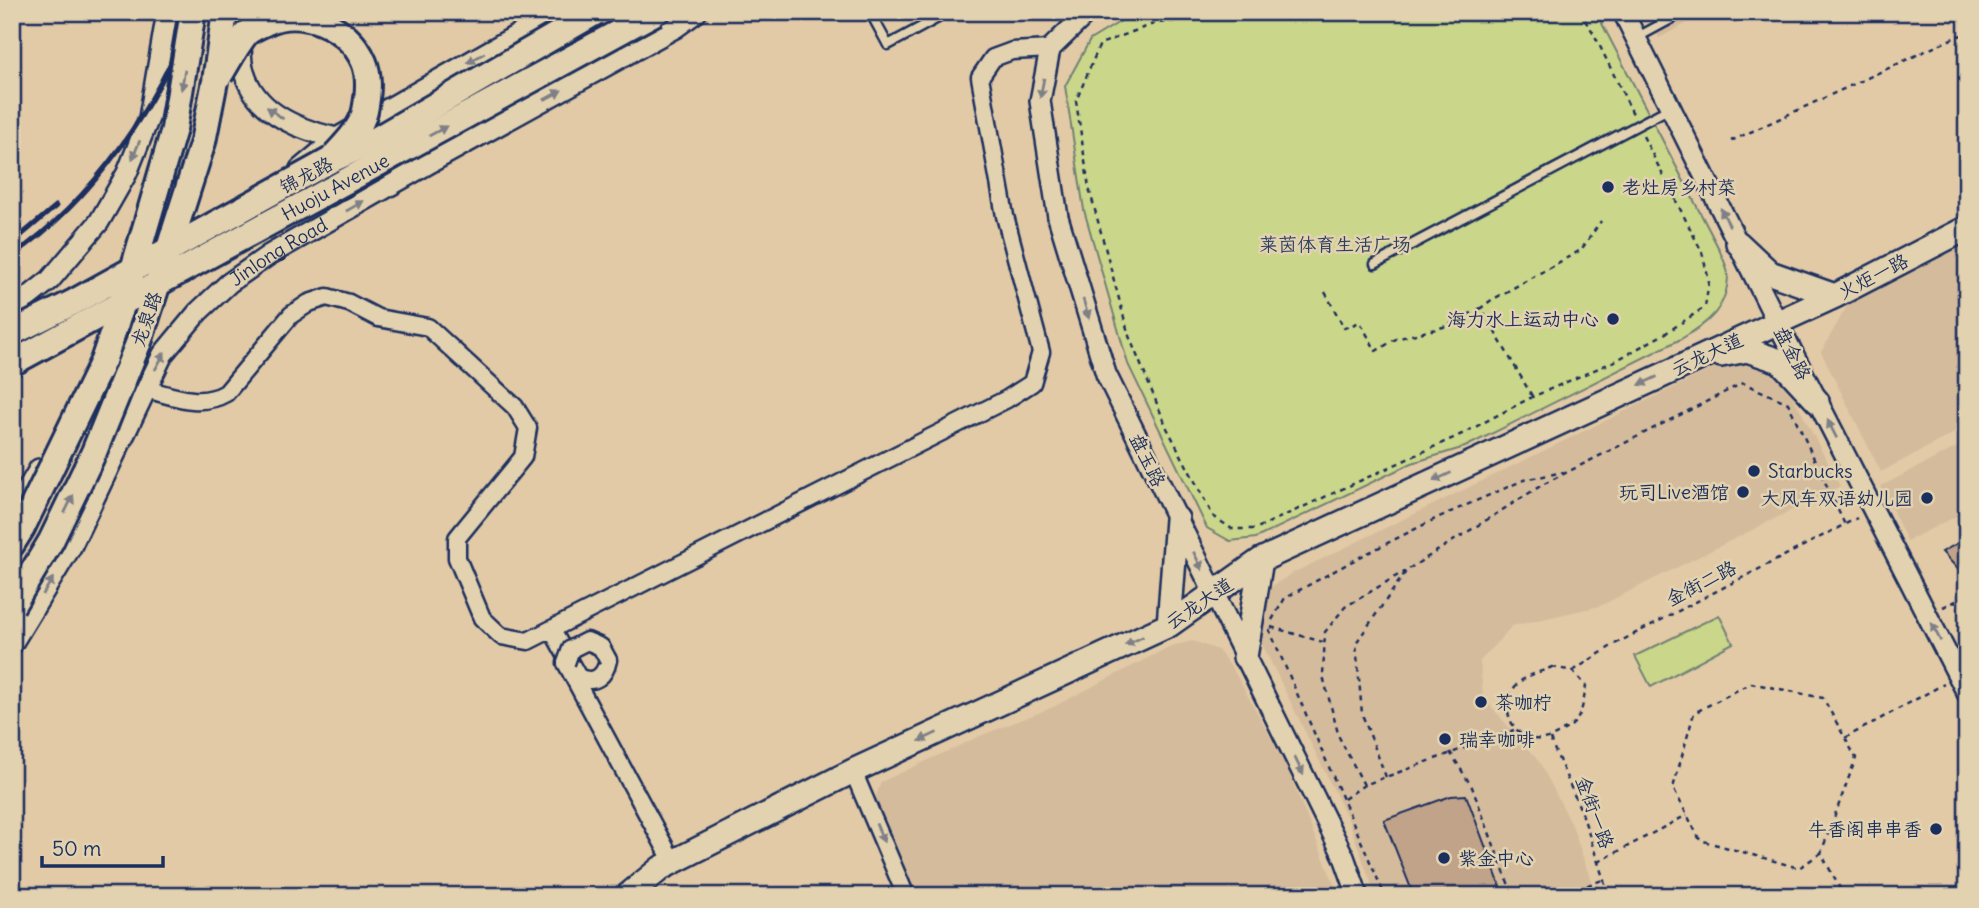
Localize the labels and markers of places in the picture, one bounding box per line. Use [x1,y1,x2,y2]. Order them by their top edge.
place label: 老灶房乡村菜 [1622,175,1736,199]
marker: 老灶房乡村菜 [1600,179,1616,195]
place label: 海力水上运动中心 [1447,307,1599,331]
marker: 海力水上运动中心 [1605,311,1621,327]
place label: Starbucks [1768,459,1853,483]
marker: Starbucks [1746,463,1762,479]
place label: 玩司Live酒馆 [1619,480,1729,504]
marker: 玩司Live酒馆 [1735,484,1751,500]
place label: 大风车双语幼儿园 [1761,486,1913,510]
marker: 大风车双语幼儿园 [1919,490,1935,506]
place label: 茶咖柠 [1495,690,1552,714]
marker: 茶咖柠 [1473,694,1489,710]
place label: 瑞幸咖啡 [1459,727,1535,751]
marker: 瑞幸咖啡 [1437,731,1453,747]
place label: 牛香阁串串香 [1808,817,1922,841]
marker: 牛香阁串串香 [1928,821,1944,837]
place label: 紫金中心 [1458,846,1534,870]
marker: 紫金中心 [1436,850,1452,866]

